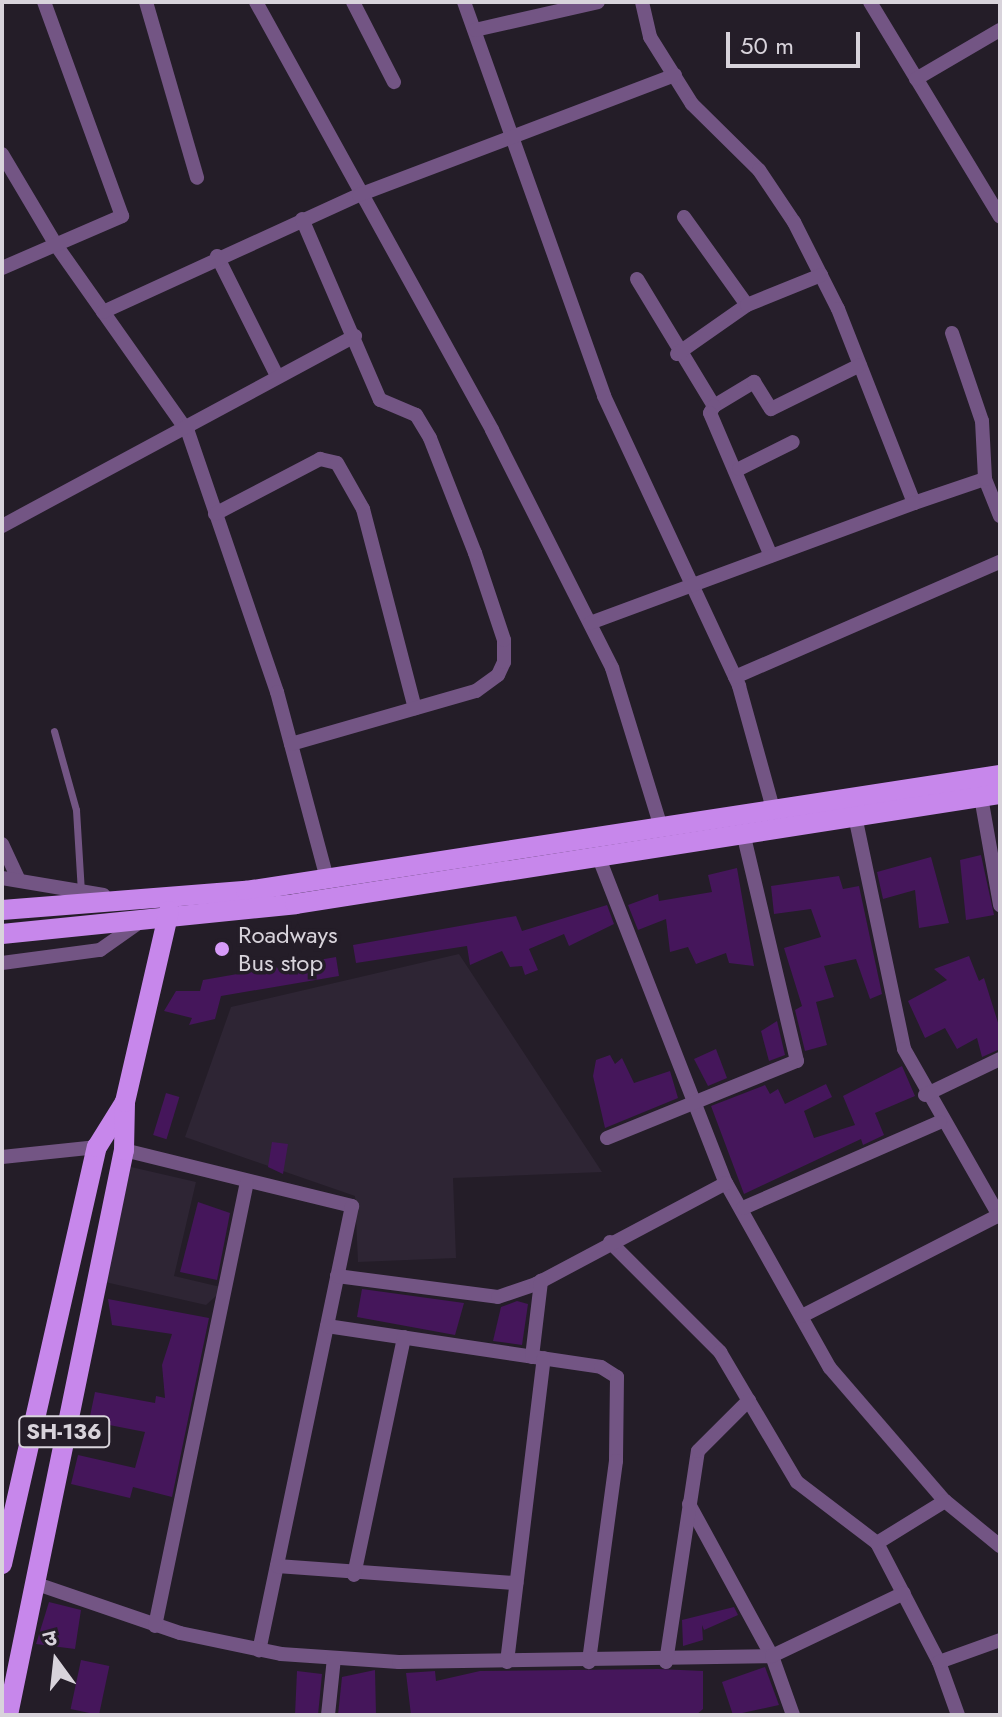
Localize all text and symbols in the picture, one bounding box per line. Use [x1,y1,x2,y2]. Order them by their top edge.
scale bar [730,16,864,66]
text: 50 m [740,28,794,63]
place label: Roadways Bus stop [238,921,338,977]
marker: Roadways Bus stop [213,940,231,958]
road number: SH-136 [18,1414,110,1450]
north arrow [16,1621,96,1701]
text: उ [39,1621,60,1655]

